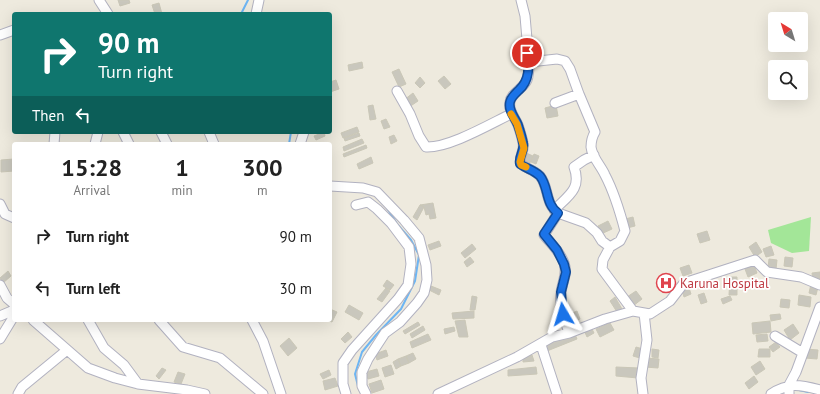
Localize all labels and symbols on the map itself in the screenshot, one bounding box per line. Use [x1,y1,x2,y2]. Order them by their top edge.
north arrow [768,12,808,52]
pin [510,36,544,70]
hospital icon: Karuna Hospital [655,272,677,294]
place label: Karuna Hospital [680,275,769,292]
position arrow [542,293,584,335]

